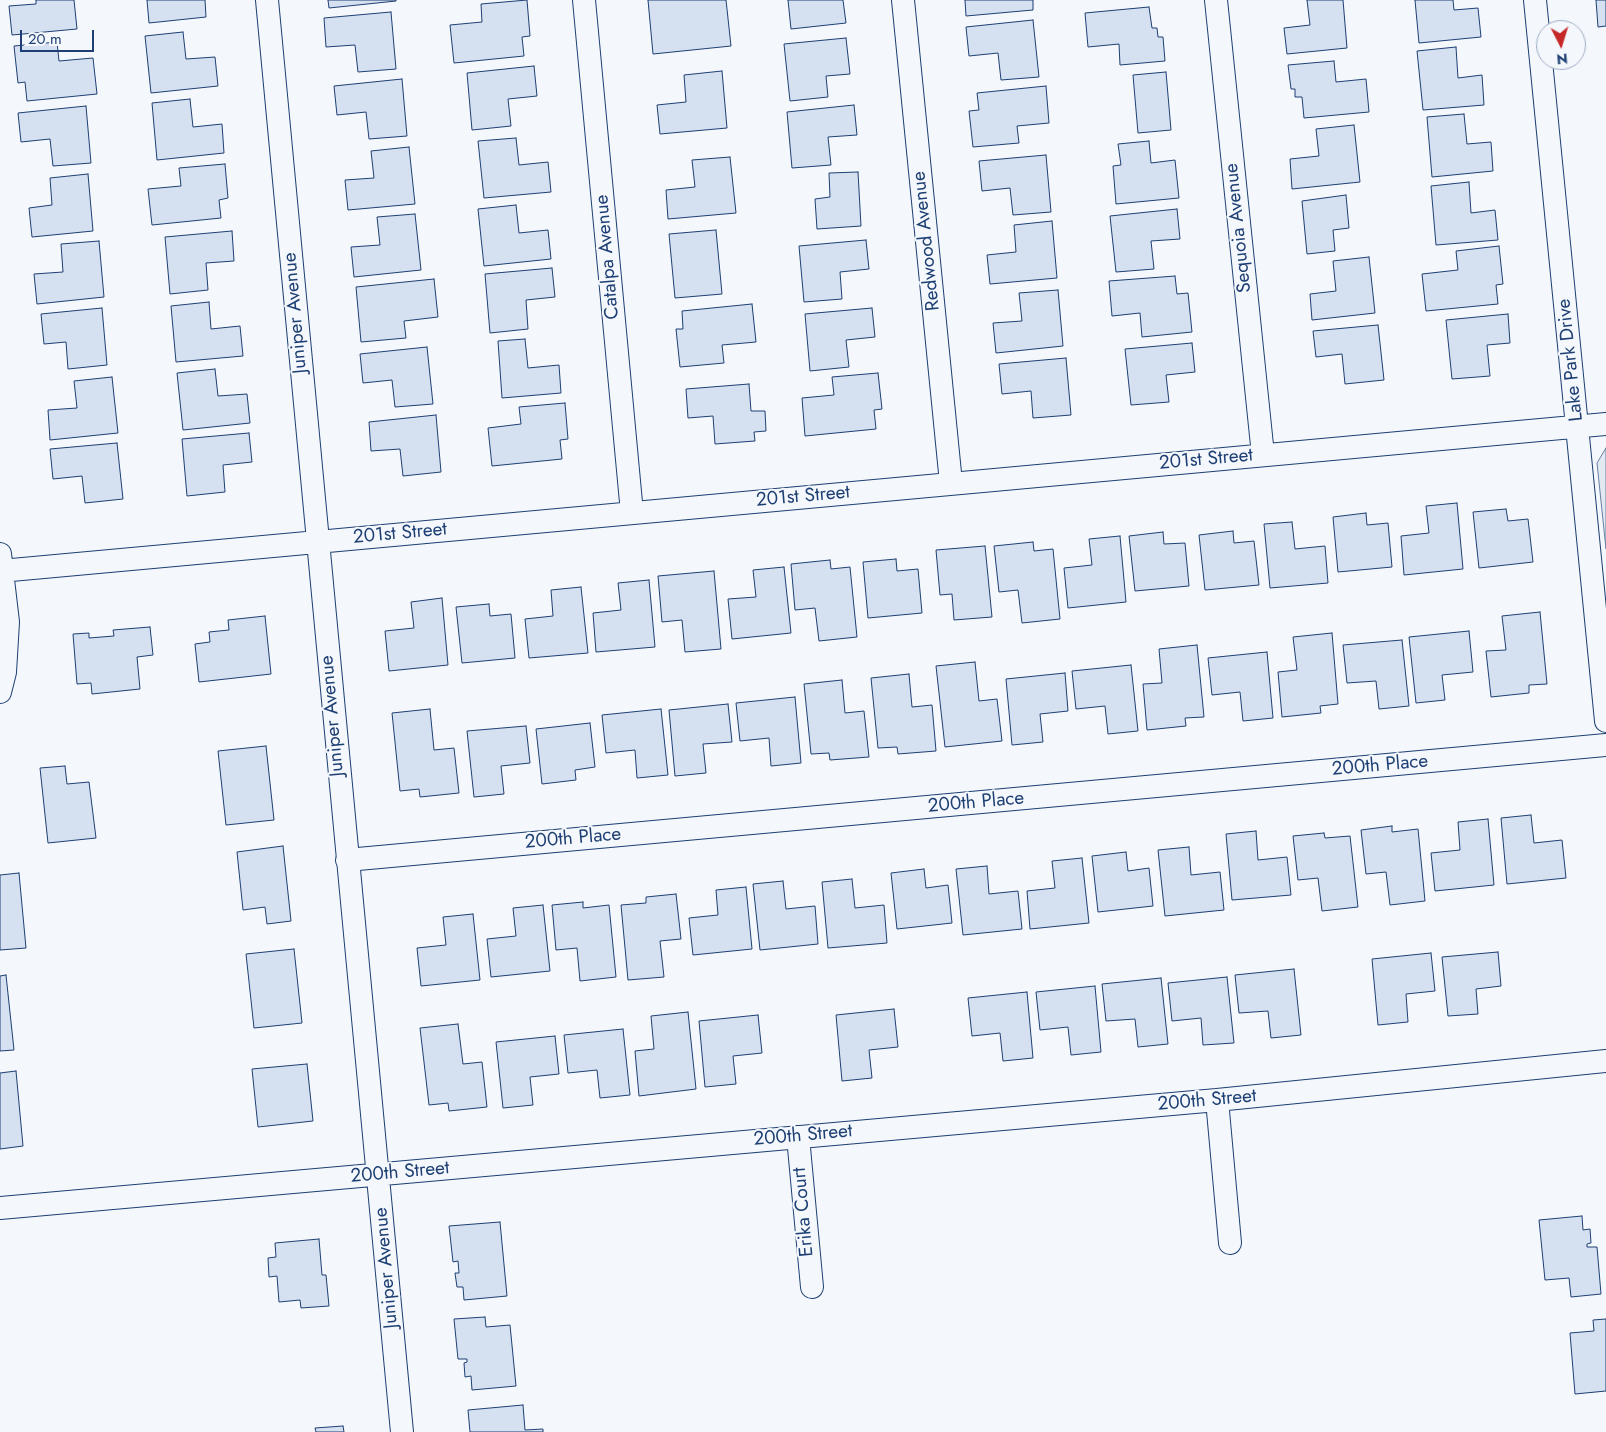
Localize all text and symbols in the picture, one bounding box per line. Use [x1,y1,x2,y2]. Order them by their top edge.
scale bar [22,20,96,52]
north arrow [1536,20,1586,70]
text: 20 m [28,28,62,50]
text: N [1556,48,1569,69]
street label: Sequoia Avenue [1221,162,1257,294]
street label: Redwood Avenue [908,170,946,312]
street label: Catalpa Avenue [591,194,625,320]
street label: Juniper Avenue [279,252,313,374]
street label: Lake Park Drive [1553,298,1589,422]
street label: 201st Street [1158,445,1254,475]
street label: 201st Street [755,482,851,512]
street label: 201st Street [352,519,448,549]
street label: Juniper Avenue [316,655,350,777]
street label: 200th Place [1331,750,1429,782]
street label: 200th Place [927,787,1025,819]
street label: 200th Place [524,823,622,855]
street label: 200th Street [1157,1085,1257,1117]
street label: 200th Street [753,1120,853,1152]
street label: 200th Street [350,1157,450,1189]
street label: Erika Court [789,1166,819,1258]
street label: Juniper Avenue [370,1207,404,1329]

